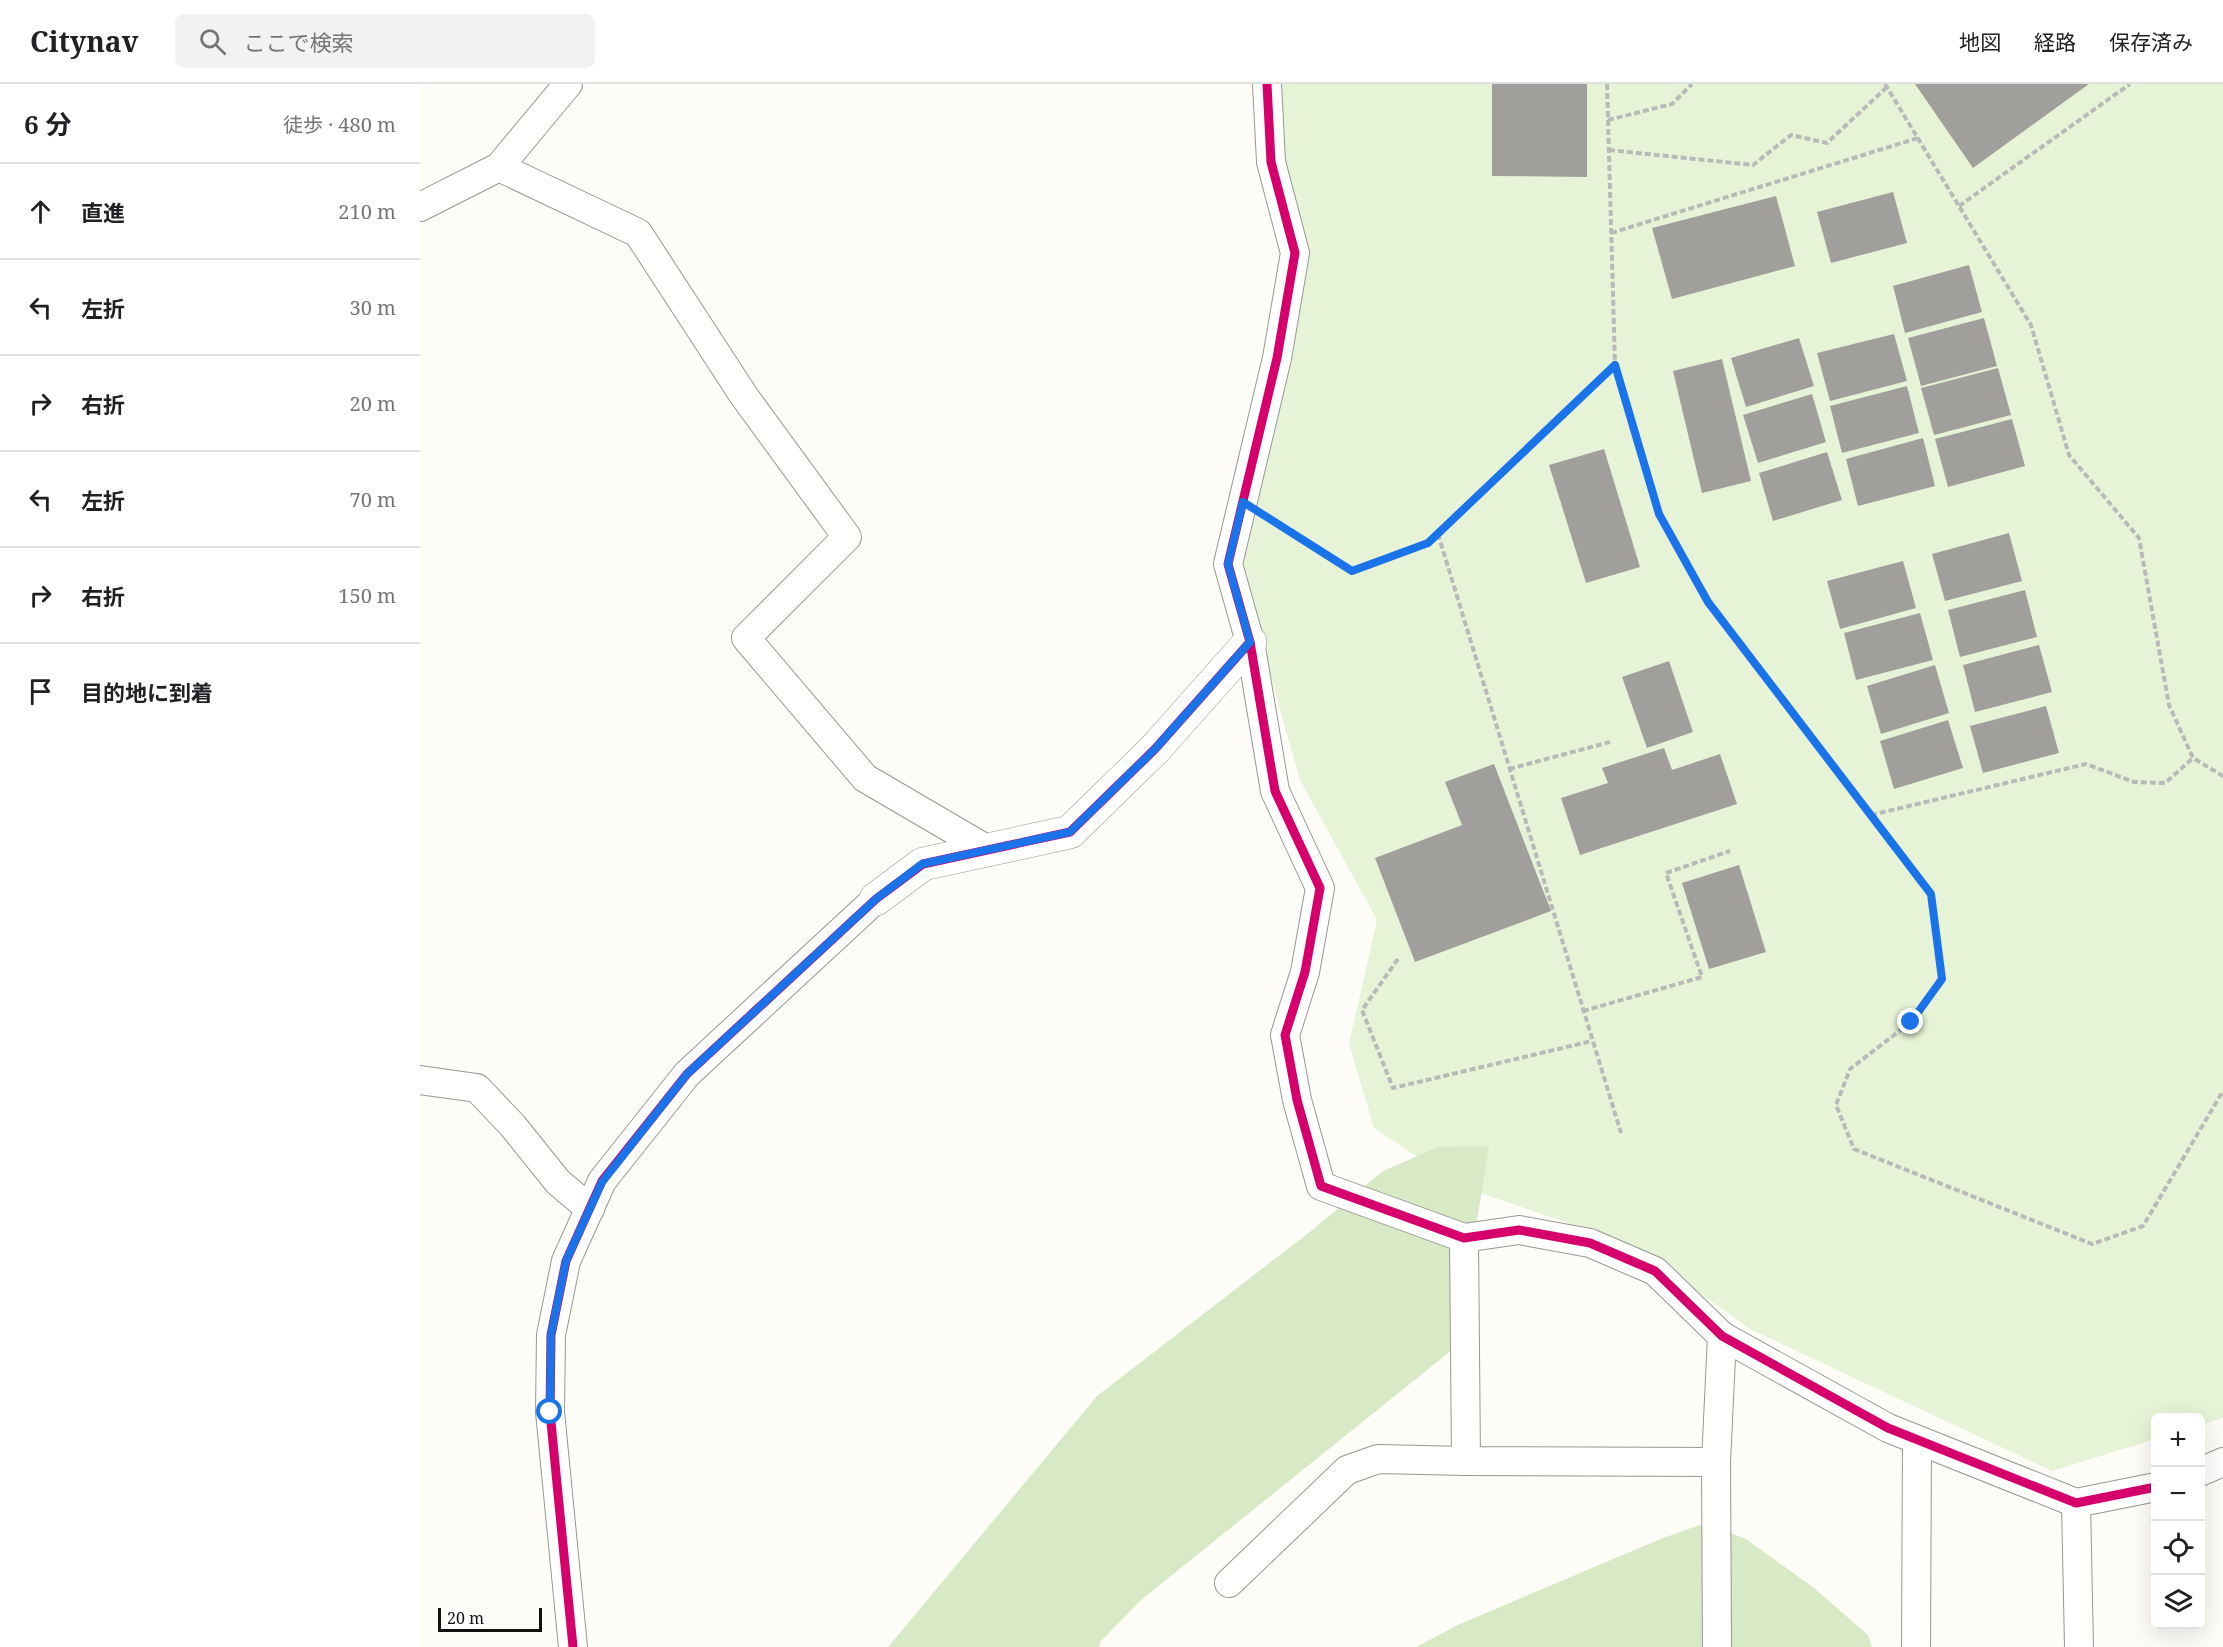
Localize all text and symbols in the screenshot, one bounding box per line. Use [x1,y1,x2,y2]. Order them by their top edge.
search box [175,14,595,68]
text: Citynav [30,22,139,60]
icon: search [196,25,229,58]
text: ここで検索 [244,27,354,57]
text: 地図 [1959,28,2001,56]
text: 経路 [2034,28,2076,56]
text: 保存済み [2109,28,2193,56]
text: 6 分 [24,106,71,142]
text: 徒歩 · 480 m [283,111,396,138]
icon: ahead [24,195,57,228]
text: 直進 [81,197,125,227]
text: 210 m [338,198,396,225]
icon: left [24,291,57,324]
text: 左折 [81,293,125,323]
text: 30 m [350,294,396,321]
icon: right [24,387,57,420]
text: 右折 [81,389,125,419]
text: 20 m [350,390,396,417]
icon: left [24,483,57,516]
text: 左折 [81,485,125,515]
text: 70 m [350,486,396,513]
icon: right [24,579,57,612]
text: 右折 [81,581,125,611]
text: 150 m [338,582,396,609]
icon: arrive [24,675,57,708]
text: 目的地に到着 [81,677,213,707]
route end [1897,1008,1923,1034]
route start [536,1398,562,1424]
map controls [2151,1413,2205,1629]
button: + [2151,1413,2205,1467]
button: − [2151,1467,2205,1521]
button: locate [2151,1521,2205,1575]
button: layers [2151,1575,2205,1629]
scale bar [438,1605,542,1632]
text: 20 m [447,1607,484,1629]

